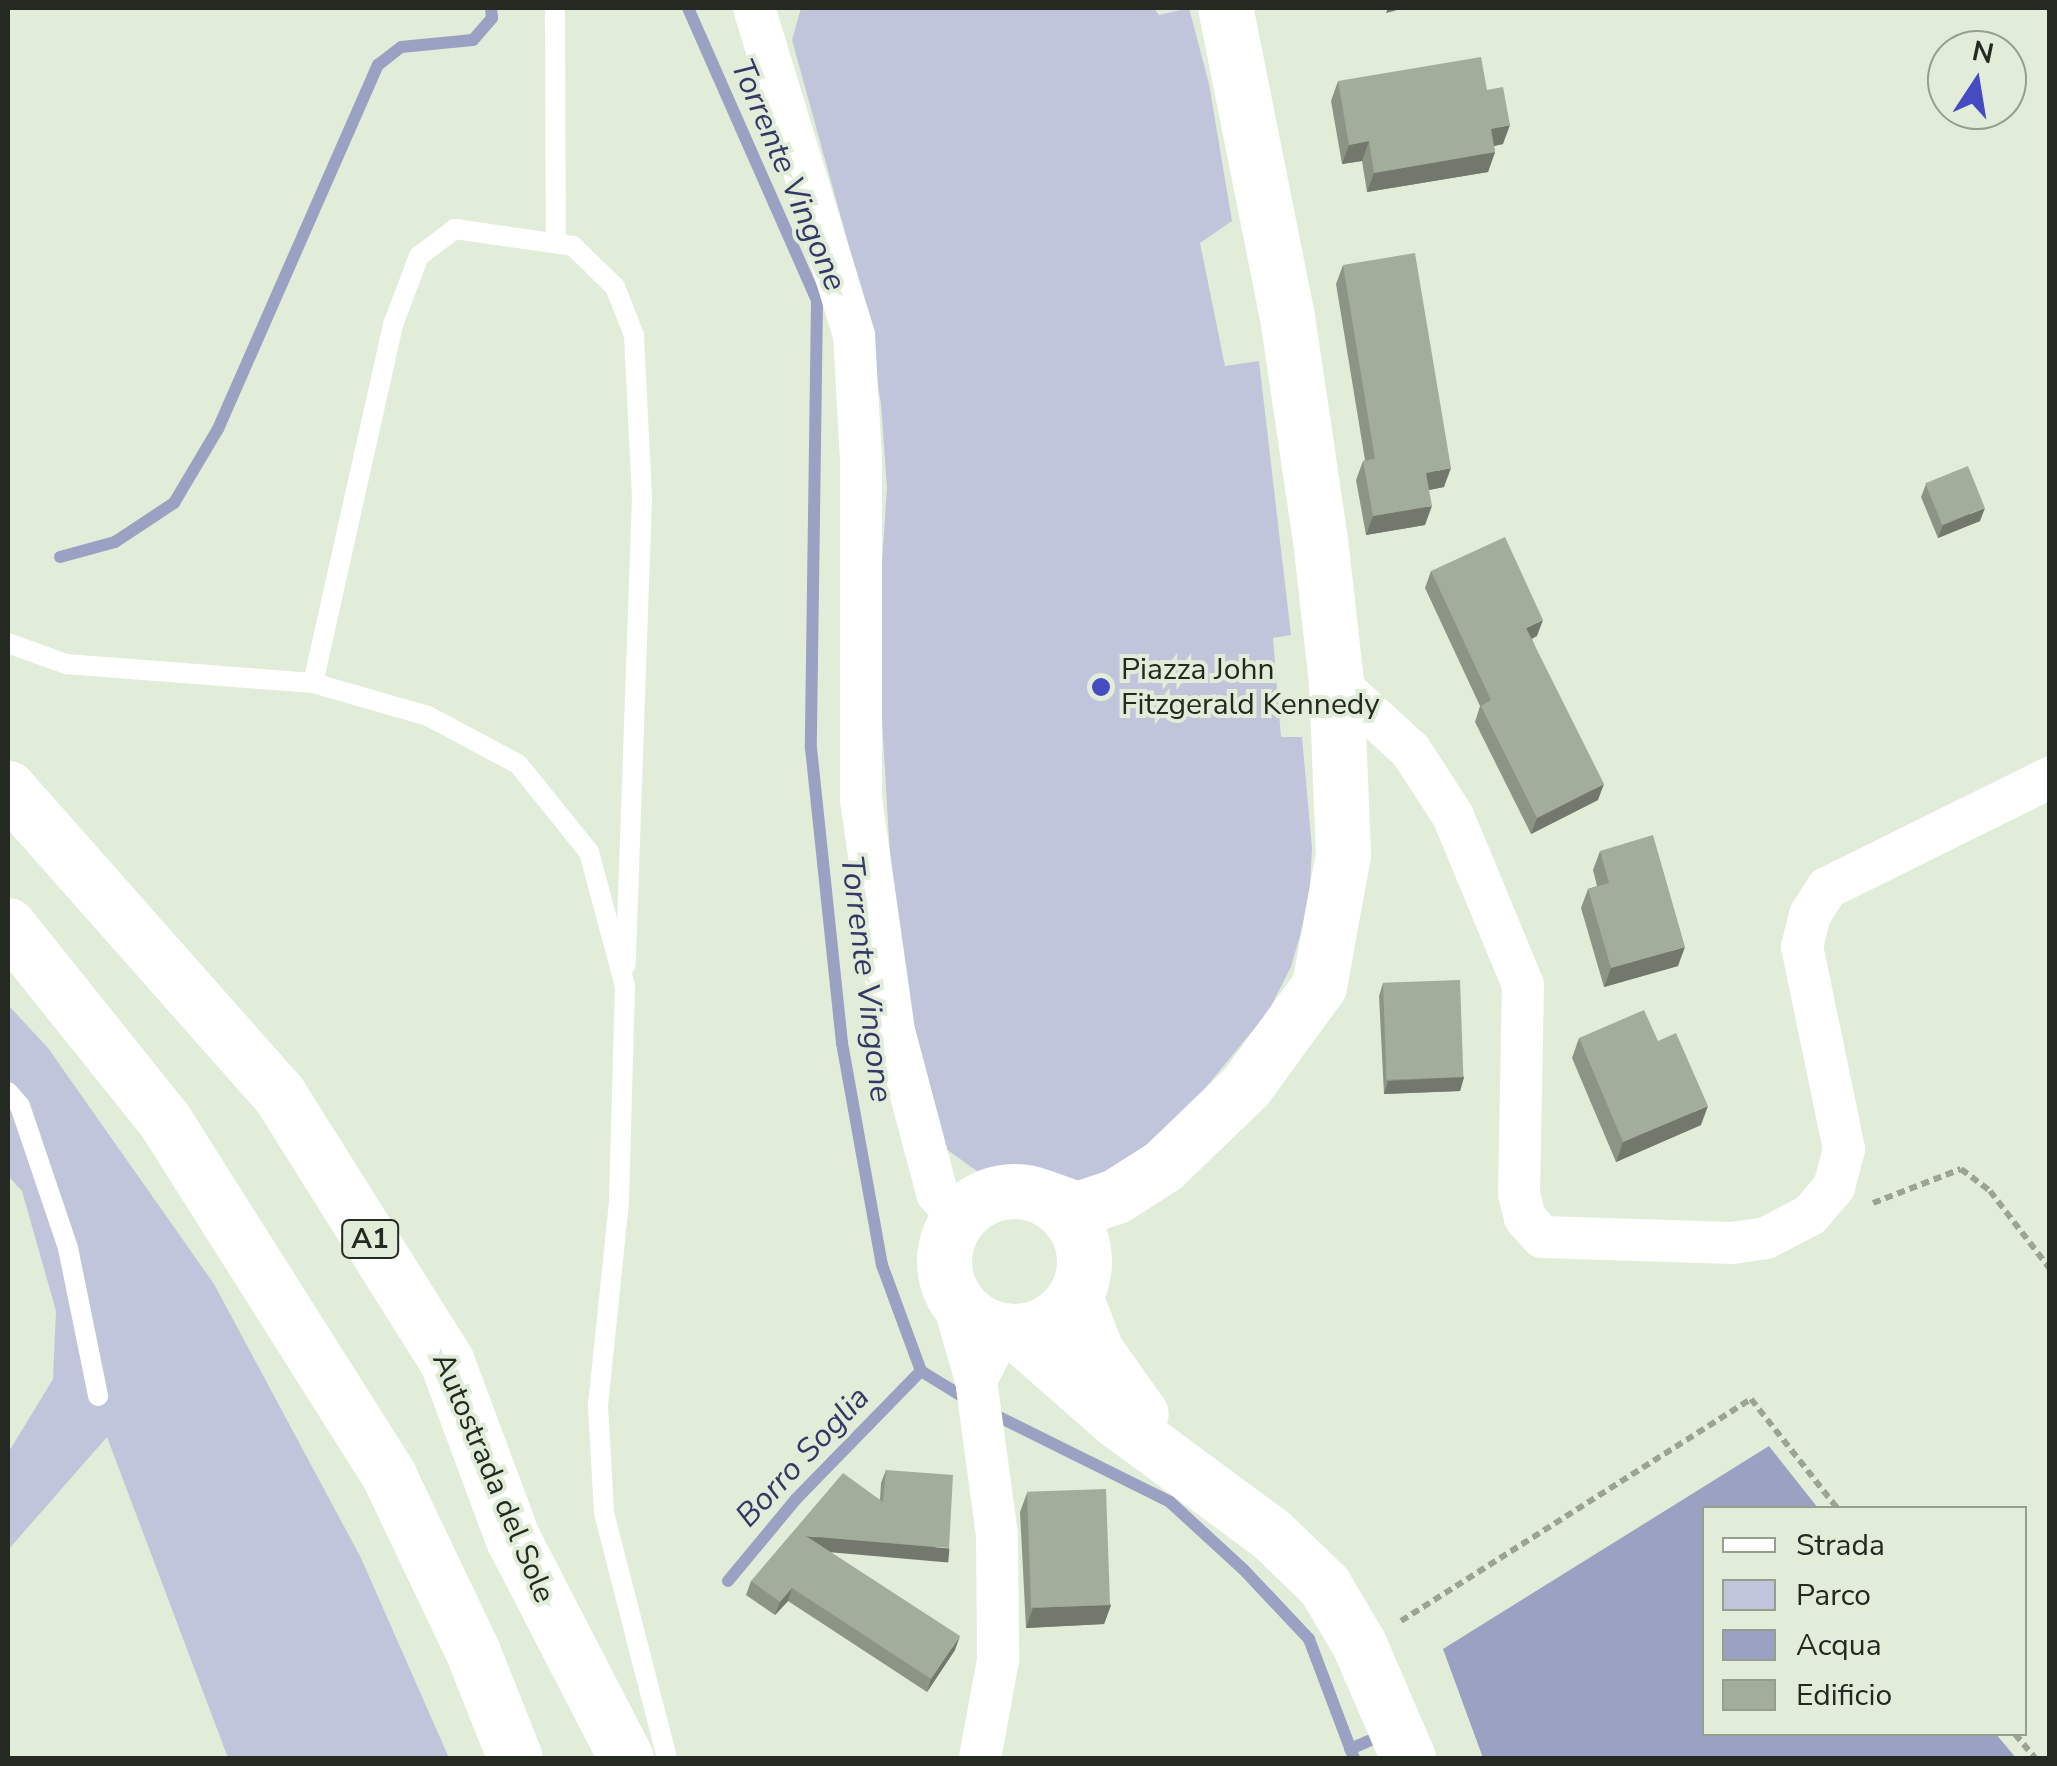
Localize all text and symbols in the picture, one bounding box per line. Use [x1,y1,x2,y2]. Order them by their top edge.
north arrow [1927,30,2027,130]
text: N [1969,32,1997,73]
water label: Torrente Vingone [722,53,854,297]
place label: Piazza John Fitzgerald Kennedy [1121,652,1380,722]
marker: Piazza John Fitzgerald Kennedy [1090,676,1112,698]
water label: Torrente Vingone [832,853,900,1105]
road number: A1 [340,1216,400,1262]
street label: Autostrada del Sole [424,1348,562,1608]
water label: Borro Soglia [728,1379,878,1535]
legend [1702,1506,2027,1736]
text: Strada [1796,1525,1885,1566]
text: Parco [1796,1575,1871,1616]
text: Acqua [1796,1625,1882,1666]
text: Edificio [1796,1675,1892,1716]

